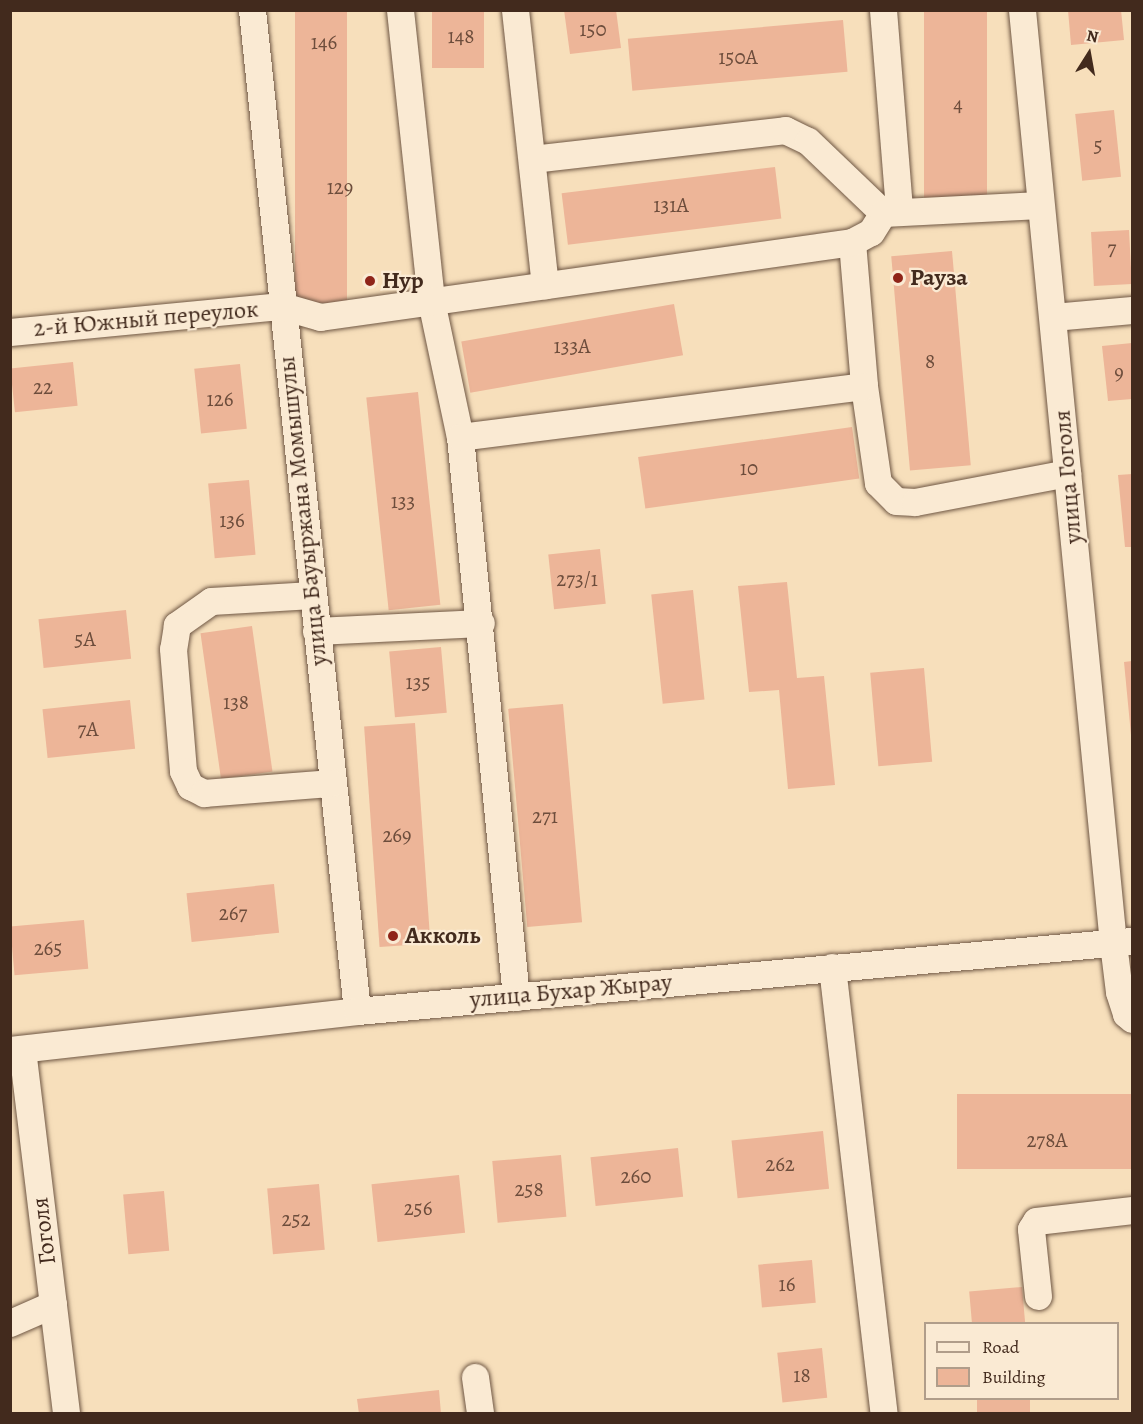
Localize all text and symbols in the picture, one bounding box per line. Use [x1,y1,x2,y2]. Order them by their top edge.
house number: 150 [579,16,607,42]
house number: 148 [448,23,474,49]
north arrow [1059,24,1119,84]
text: N [1085,24,1100,48]
house number: 146 [311,29,337,55]
house number: 150А [718,44,758,70]
house number: 4 [953,91,963,117]
house number: 5 [1093,132,1103,158]
house number: 129 [327,174,353,200]
house number: 131А [653,192,689,218]
house number: 7 [1108,235,1116,261]
place label: Рауза [910,264,968,292]
place label: Нур [382,267,424,295]
marker: Рауза [891,271,905,285]
marker: Нур [363,274,377,288]
street label: 2-й Южный переулок [32,295,260,343]
house number: 133А [554,333,590,359]
house number: 8 [925,348,935,374]
street label: улица Бауыржана Момышулы [272,355,334,667]
house number: 9 [1114,359,1124,385]
house number: 22 [33,374,53,400]
house number: 126 [207,386,233,412]
street label: улица Гоголя [1048,409,1088,545]
house number: 10 [740,455,758,481]
house number: 133 [391,488,415,514]
house number: 136 [219,507,245,533]
house number: 273/1 [556,566,598,592]
house number: 5А [74,626,96,652]
house number: 135 [406,669,430,695]
house number: 138 [223,689,249,715]
house number: 7А [77,716,99,742]
house number: 271 [532,803,558,829]
house number: 269 [382,822,412,848]
house number: 267 [219,900,247,926]
place label: Акколь [405,922,480,950]
marker: Акколь [386,929,400,943]
house number: 265 [34,935,62,961]
street label: улица Бухар Жырау [469,968,673,1014]
house number: 278А [1026,1127,1068,1153]
house number: 262 [765,1151,795,1177]
house number: 260 [621,1163,651,1189]
house number: 258 [514,1176,544,1202]
house number: 256 [404,1195,432,1221]
street label: Гоголя [26,1196,62,1266]
house number: 252 [282,1206,310,1232]
house number: 16 [779,1271,795,1297]
legend [924,1322,1119,1400]
text: Road [982,1335,1019,1359]
house number: 18 [793,1362,811,1388]
text: Building [982,1365,1046,1389]

